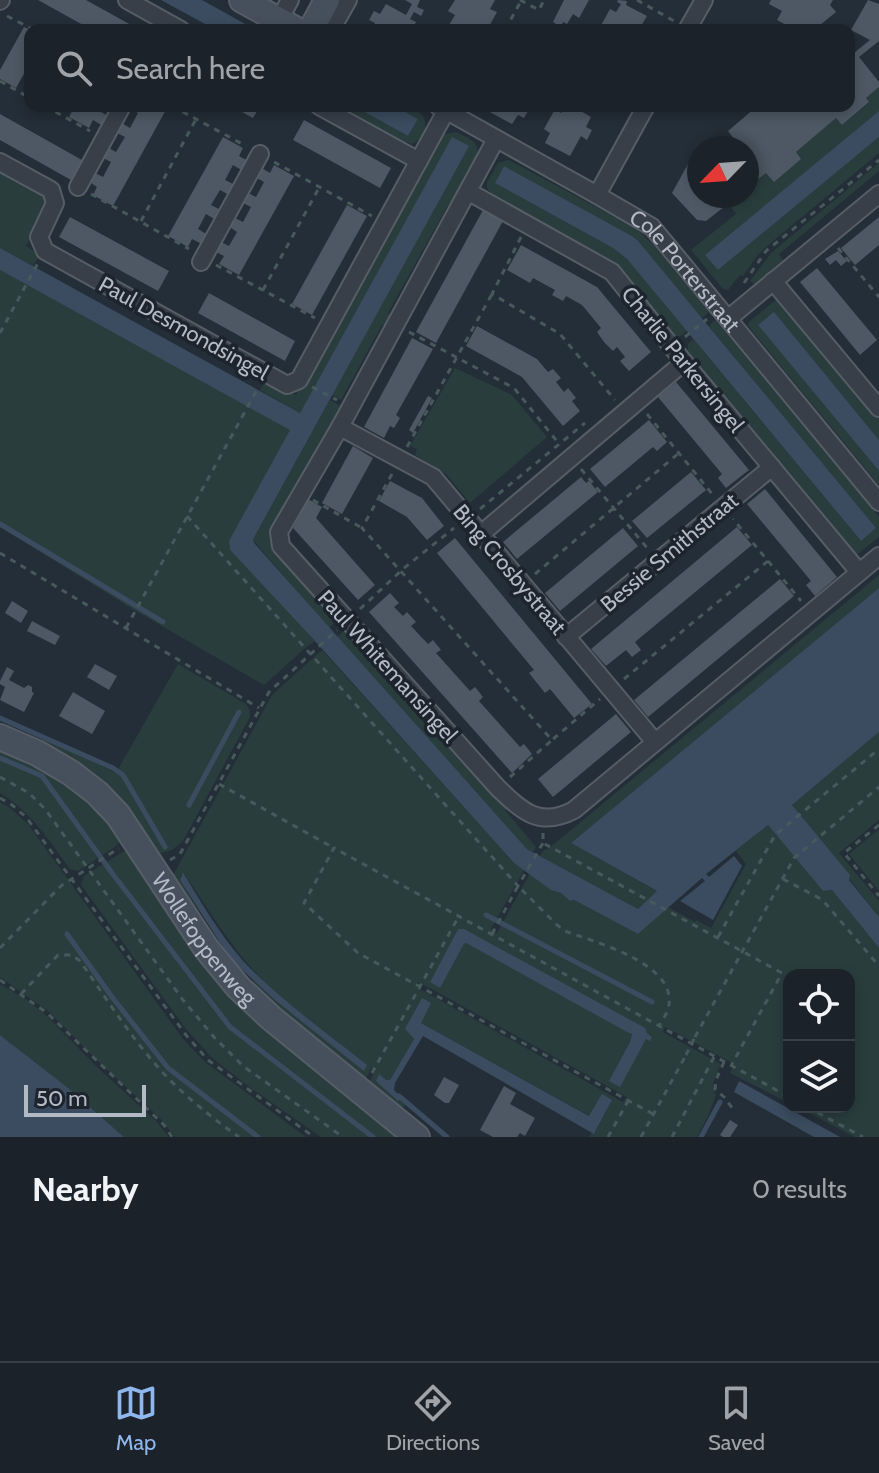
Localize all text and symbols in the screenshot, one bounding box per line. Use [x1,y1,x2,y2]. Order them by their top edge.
search box [24,24,855,112]
icon: search [52,46,96,90]
text: Search here [116,50,265,87]
north arrow [687,136,759,208]
street label: Cole Porterstraat [625,204,746,338]
street label: Paul Desmondsingel [94,271,274,387]
street label: Charlie Parkersingel [616,281,750,438]
street label: Bessie Smithstraat [595,487,744,618]
street label: Bing Crosbystraat [447,499,572,640]
street label: Paul Whitemansingel [312,584,464,749]
street label: Wollefoppenweg [146,868,263,1012]
map controls [783,969,855,1113]
button: locate [783,969,855,1041]
button: layers [783,1041,855,1113]
scale bar [24,1081,146,1117]
text: 50 m [36,1085,88,1112]
text: Nearby [32,1168,139,1210]
text: 0 results [752,1173,847,1205]
tab: Map [114,1381,158,1456]
tab: Directions [386,1381,480,1456]
tab: Saved [708,1381,765,1456]

